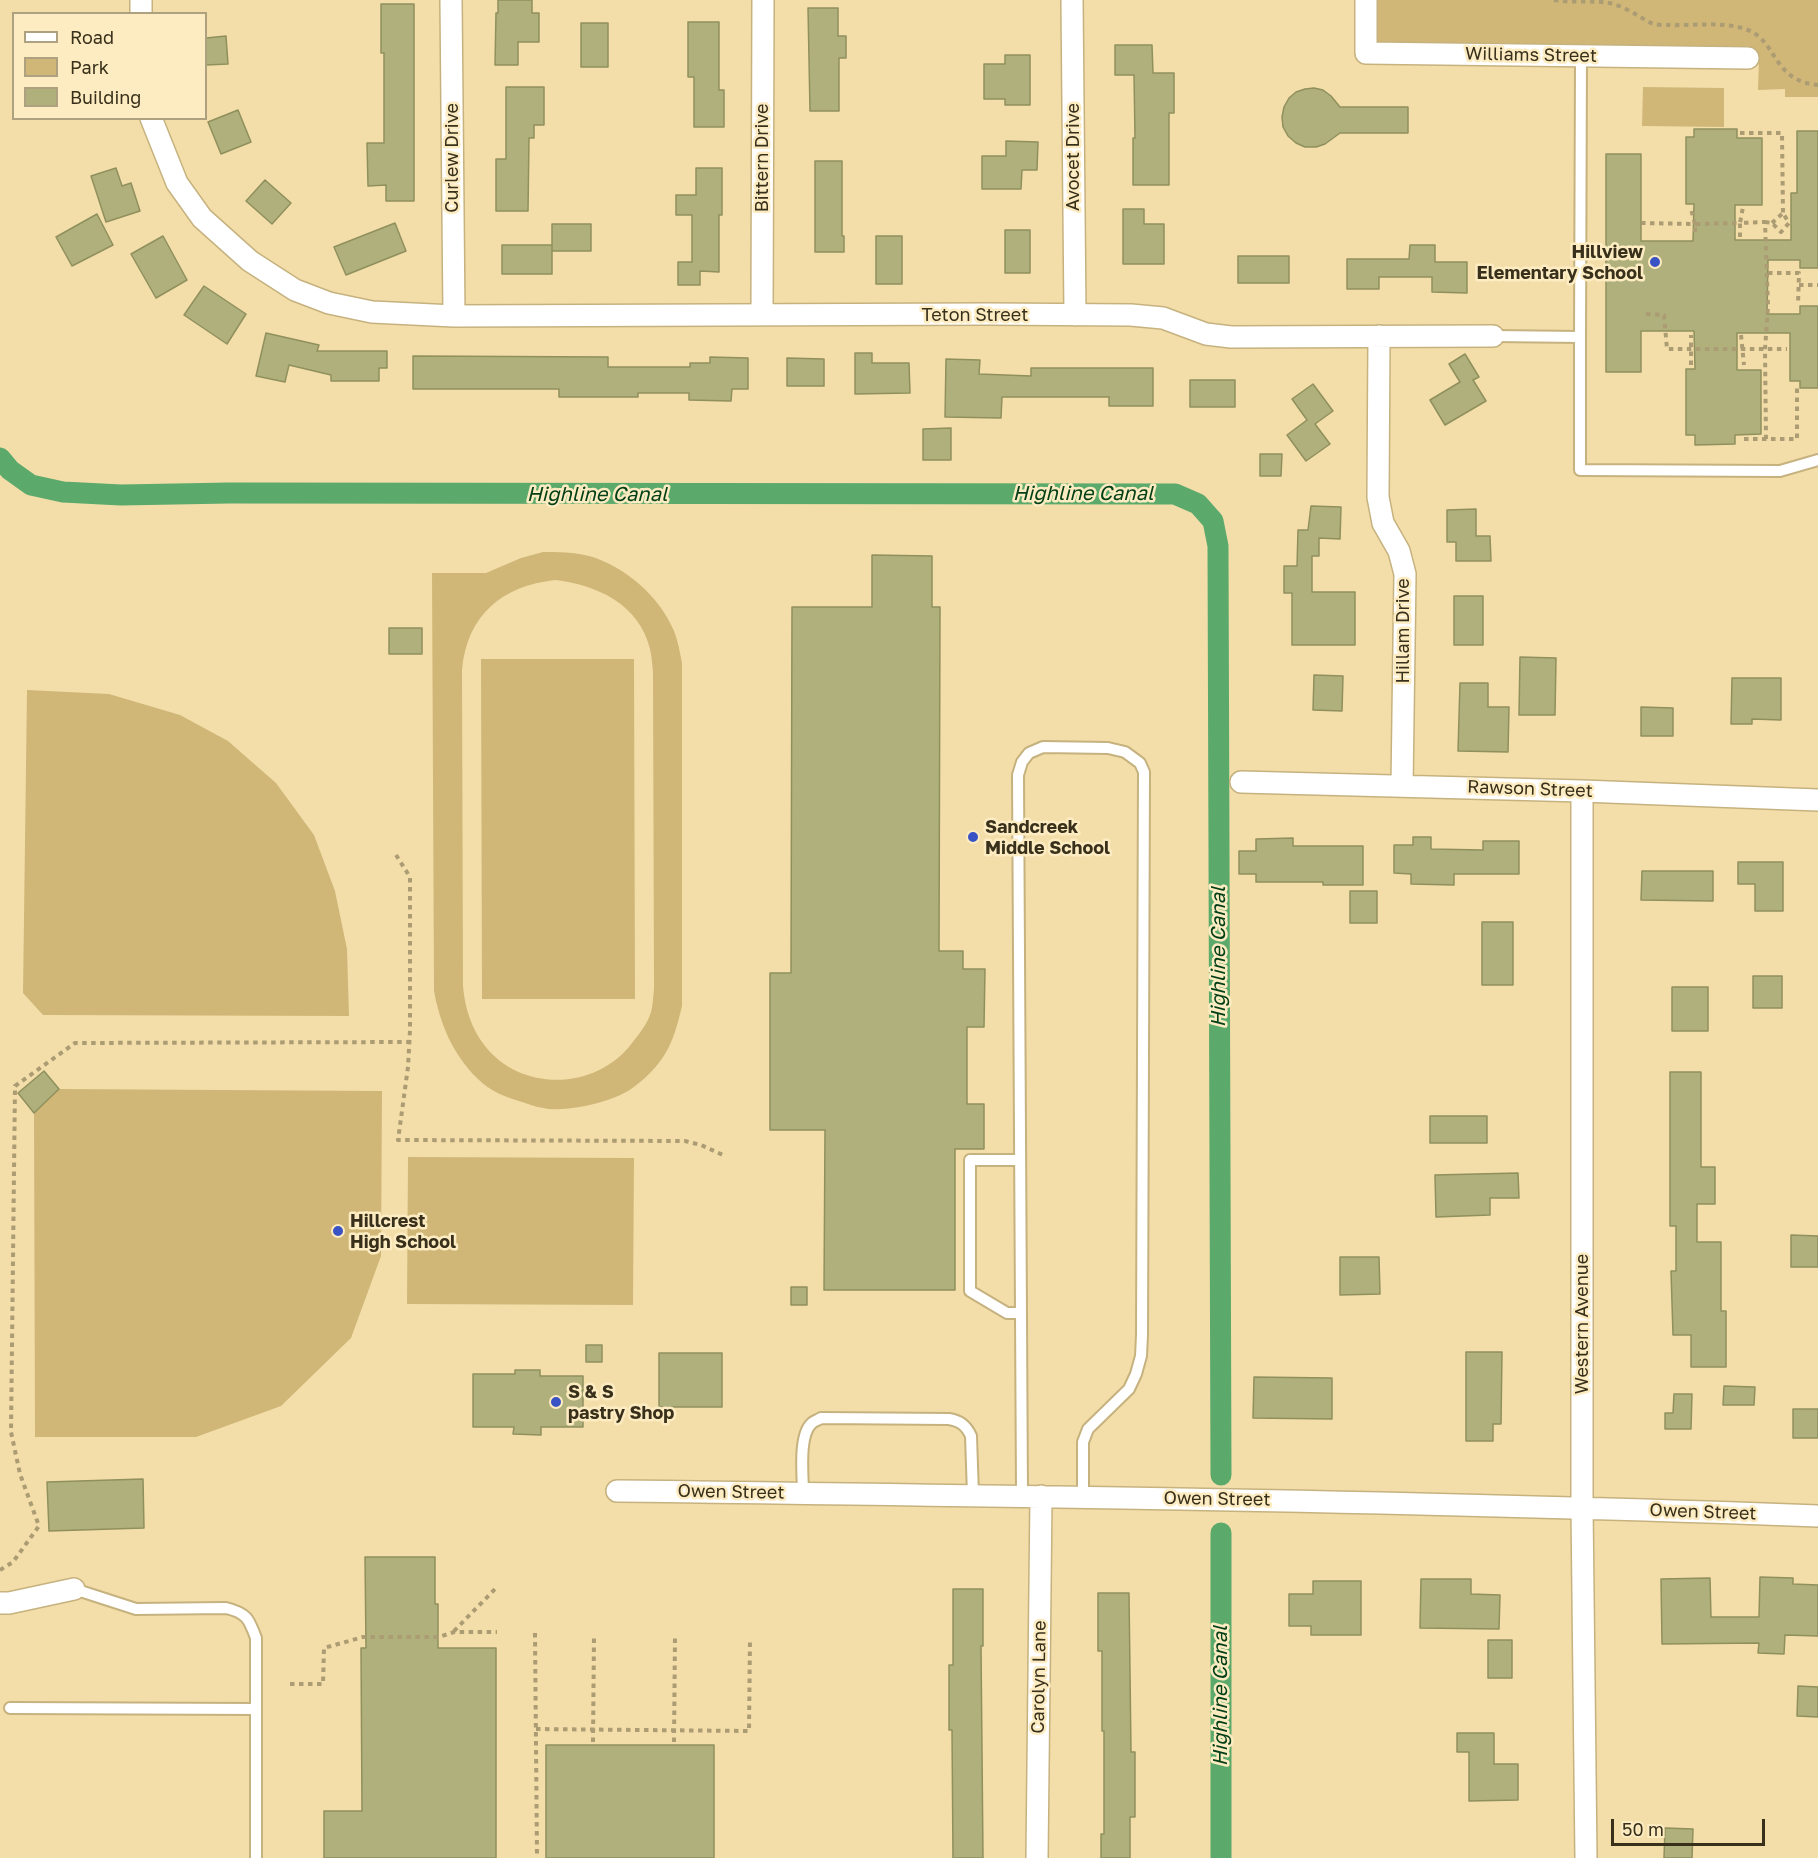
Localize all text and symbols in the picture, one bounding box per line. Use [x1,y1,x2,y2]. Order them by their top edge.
legend [12,12,207,120]
text: Road [70,26,114,48]
street label: Williams Street [1465,43,1597,67]
text: Park [70,56,109,78]
text: Building [70,86,141,108]
street label: Curlew Drive [441,103,463,213]
street label: Avocet Drive [1062,103,1084,211]
street label: Bittern Drive [751,104,773,212]
place label: Hillview Elementary School [1477,241,1643,284]
marker: Hillview Elementary School [1648,255,1662,269]
street label: Teton Street [922,304,1028,326]
water label: Highline Canal [1013,482,1153,506]
water label: Highline Canal [527,483,667,507]
street label: Hillam Drive [1392,578,1414,684]
street label: Rawson Street [1467,776,1593,802]
place label: Sandcreek Middle School [985,816,1110,858]
marker: Sandcreek Middle School [966,830,980,844]
water label: Highline Canal [1207,887,1231,1027]
place label: Hillcrest High School [350,1210,456,1252]
marker: Hillcrest High School [331,1224,345,1238]
street label: Western Avenue [1571,1254,1593,1394]
place label: S & S pastry Shop [568,1381,674,1424]
marker: S & S pastry Shop [549,1395,563,1409]
street label: Owen Street [677,1480,785,1504]
street label: Owen Street [1163,1487,1271,1511]
street label: Owen Street [1649,1499,1757,1525]
street label: Carolyn Lane [1027,1620,1051,1734]
water label: Highline Canal [1209,1626,1233,1766]
scale bar [1614,1807,1768,1845]
text: 50 m [1622,1818,1664,1840]

